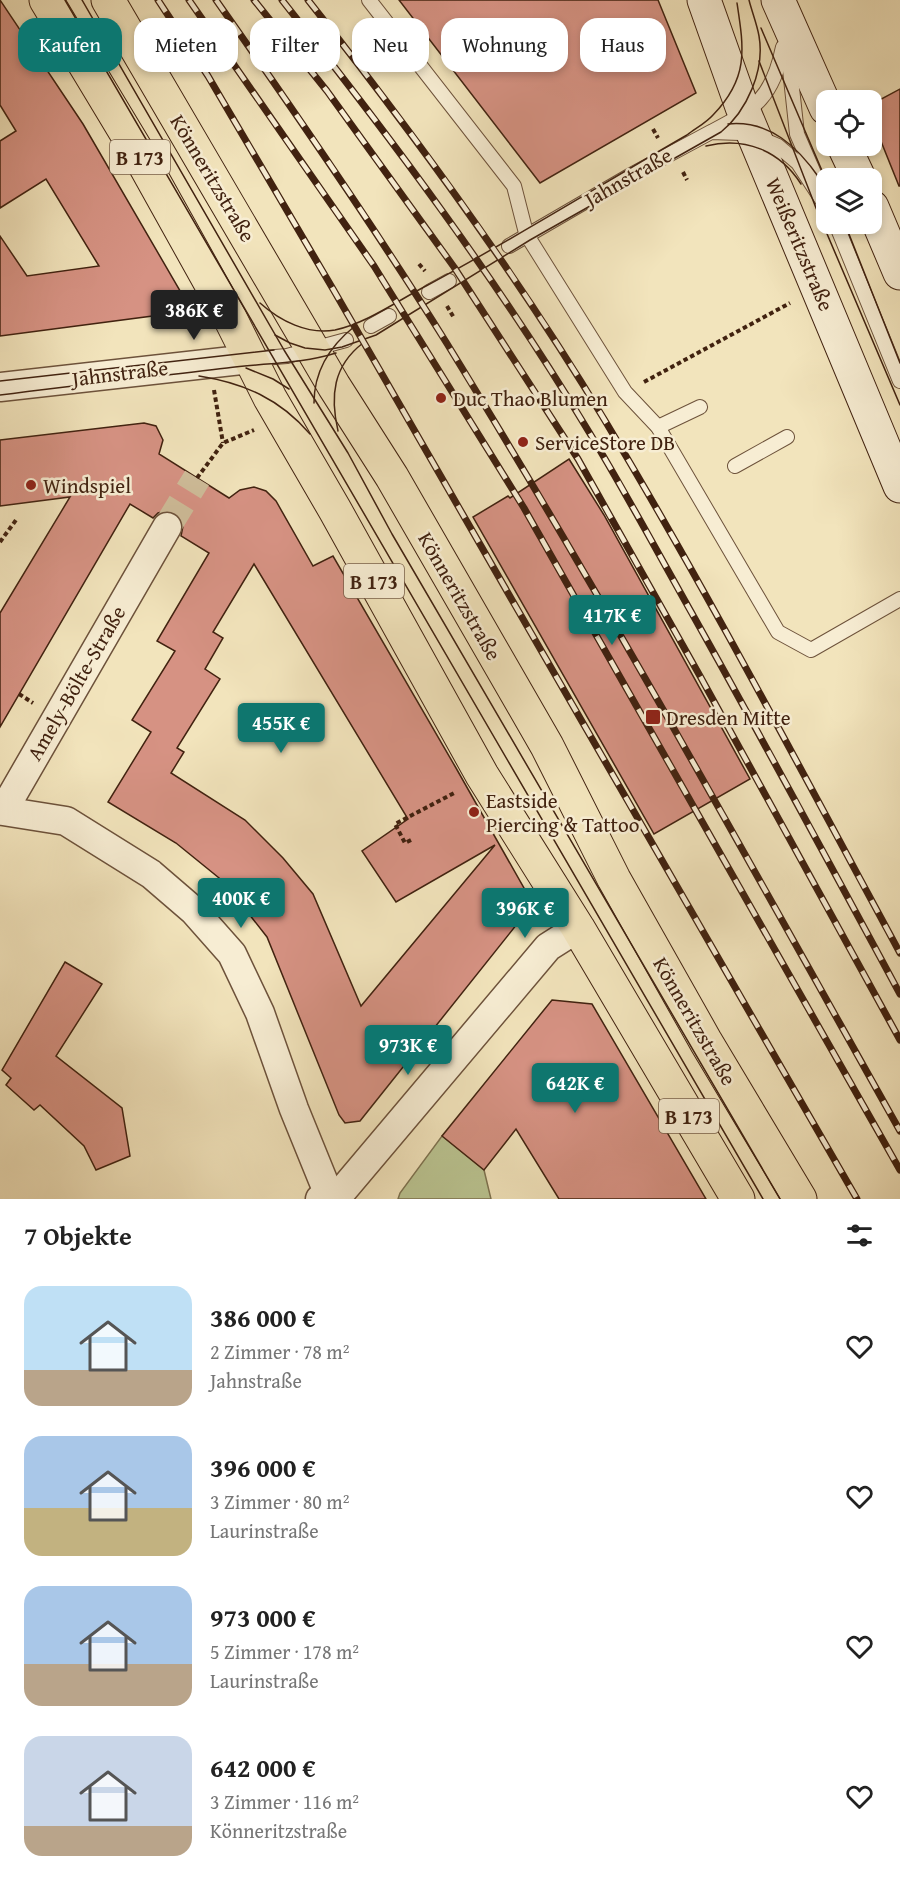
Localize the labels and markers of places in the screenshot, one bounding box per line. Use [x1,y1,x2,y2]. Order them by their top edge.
pin: 386K € [145,290,243,341]
place label: Duc Thao Blumen [453,383,608,414]
marker: Duc Thao Blumen [434,391,448,405]
place label: ServiceStore DB [535,427,675,458]
marker: ServiceStore DB [516,435,530,449]
place label: Windspiel [43,470,131,501]
marker: Windspiel [24,478,38,492]
pin: 417K € [563,595,661,646]
place label: Dresden Mitte [666,702,791,733]
pin: 455K € [232,703,330,754]
marker: Dresden Mitte [644,708,662,726]
place label: Eastside Piercing & Tattoo [486,785,639,840]
marker: Eastside Piercing & Tattoo [467,805,481,819]
pin: 400K € [192,878,290,929]
pin: 396K € [476,888,574,939]
pin: 973K € [359,1025,457,1076]
pin: 642K € [526,1063,624,1114]

